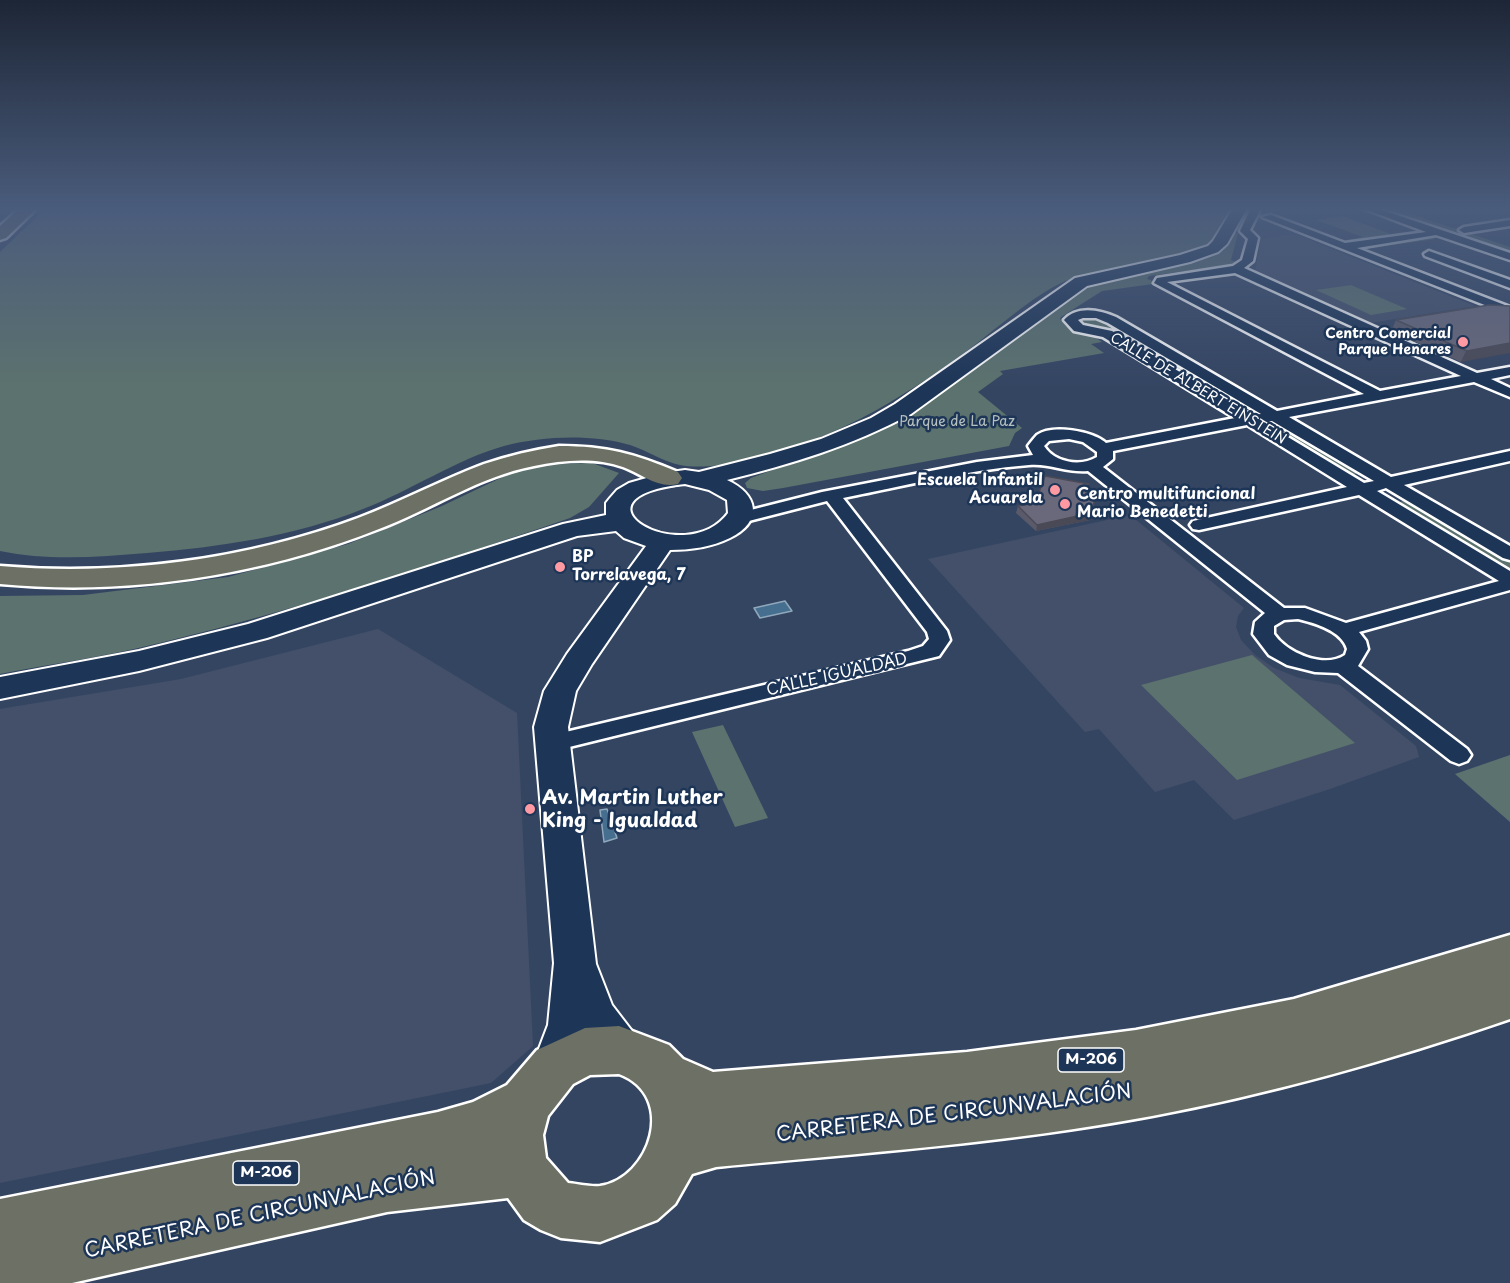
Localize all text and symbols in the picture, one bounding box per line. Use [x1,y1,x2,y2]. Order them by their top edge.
place label: Centro Comercial Parque Henares [1325,326,1451,358]
street label: CALLE DE ALBERT EINSTEIN [1107,330,1289,448]
marker: Centro Comercial Parque Henares [1456,335,1470,349]
park label: Parque de La Paz [899,414,1015,430]
place label: Escuela Infantil Acuarela [917,471,1043,509]
marker: Escuela Infantil Acuarela [1048,483,1062,497]
place label: Centro multifuncional Mario Benedetti [1077,485,1255,523]
marker: Centro multifuncional Mario Benedetti [1058,497,1072,511]
place label: BP Torrelavega, 7 [572,548,686,586]
marker: BP Torrelavega, 7 [553,560,567,574]
street label: CALLE IGUALDAD [765,649,909,701]
place label: Av. Martin Luther King - Igualdad [542,786,723,833]
marker: Av. Martin Luther King - Igualdad [523,802,537,816]
road number: M-206 [1058,1048,1124,1072]
street label: CARRETERA DE CIRCUNVALACIÓN [775,1080,1133,1148]
road number: M-206 [233,1161,299,1185]
street label: CARRETERA DE CIRCUNVALACIÓN [82,1166,438,1264]

